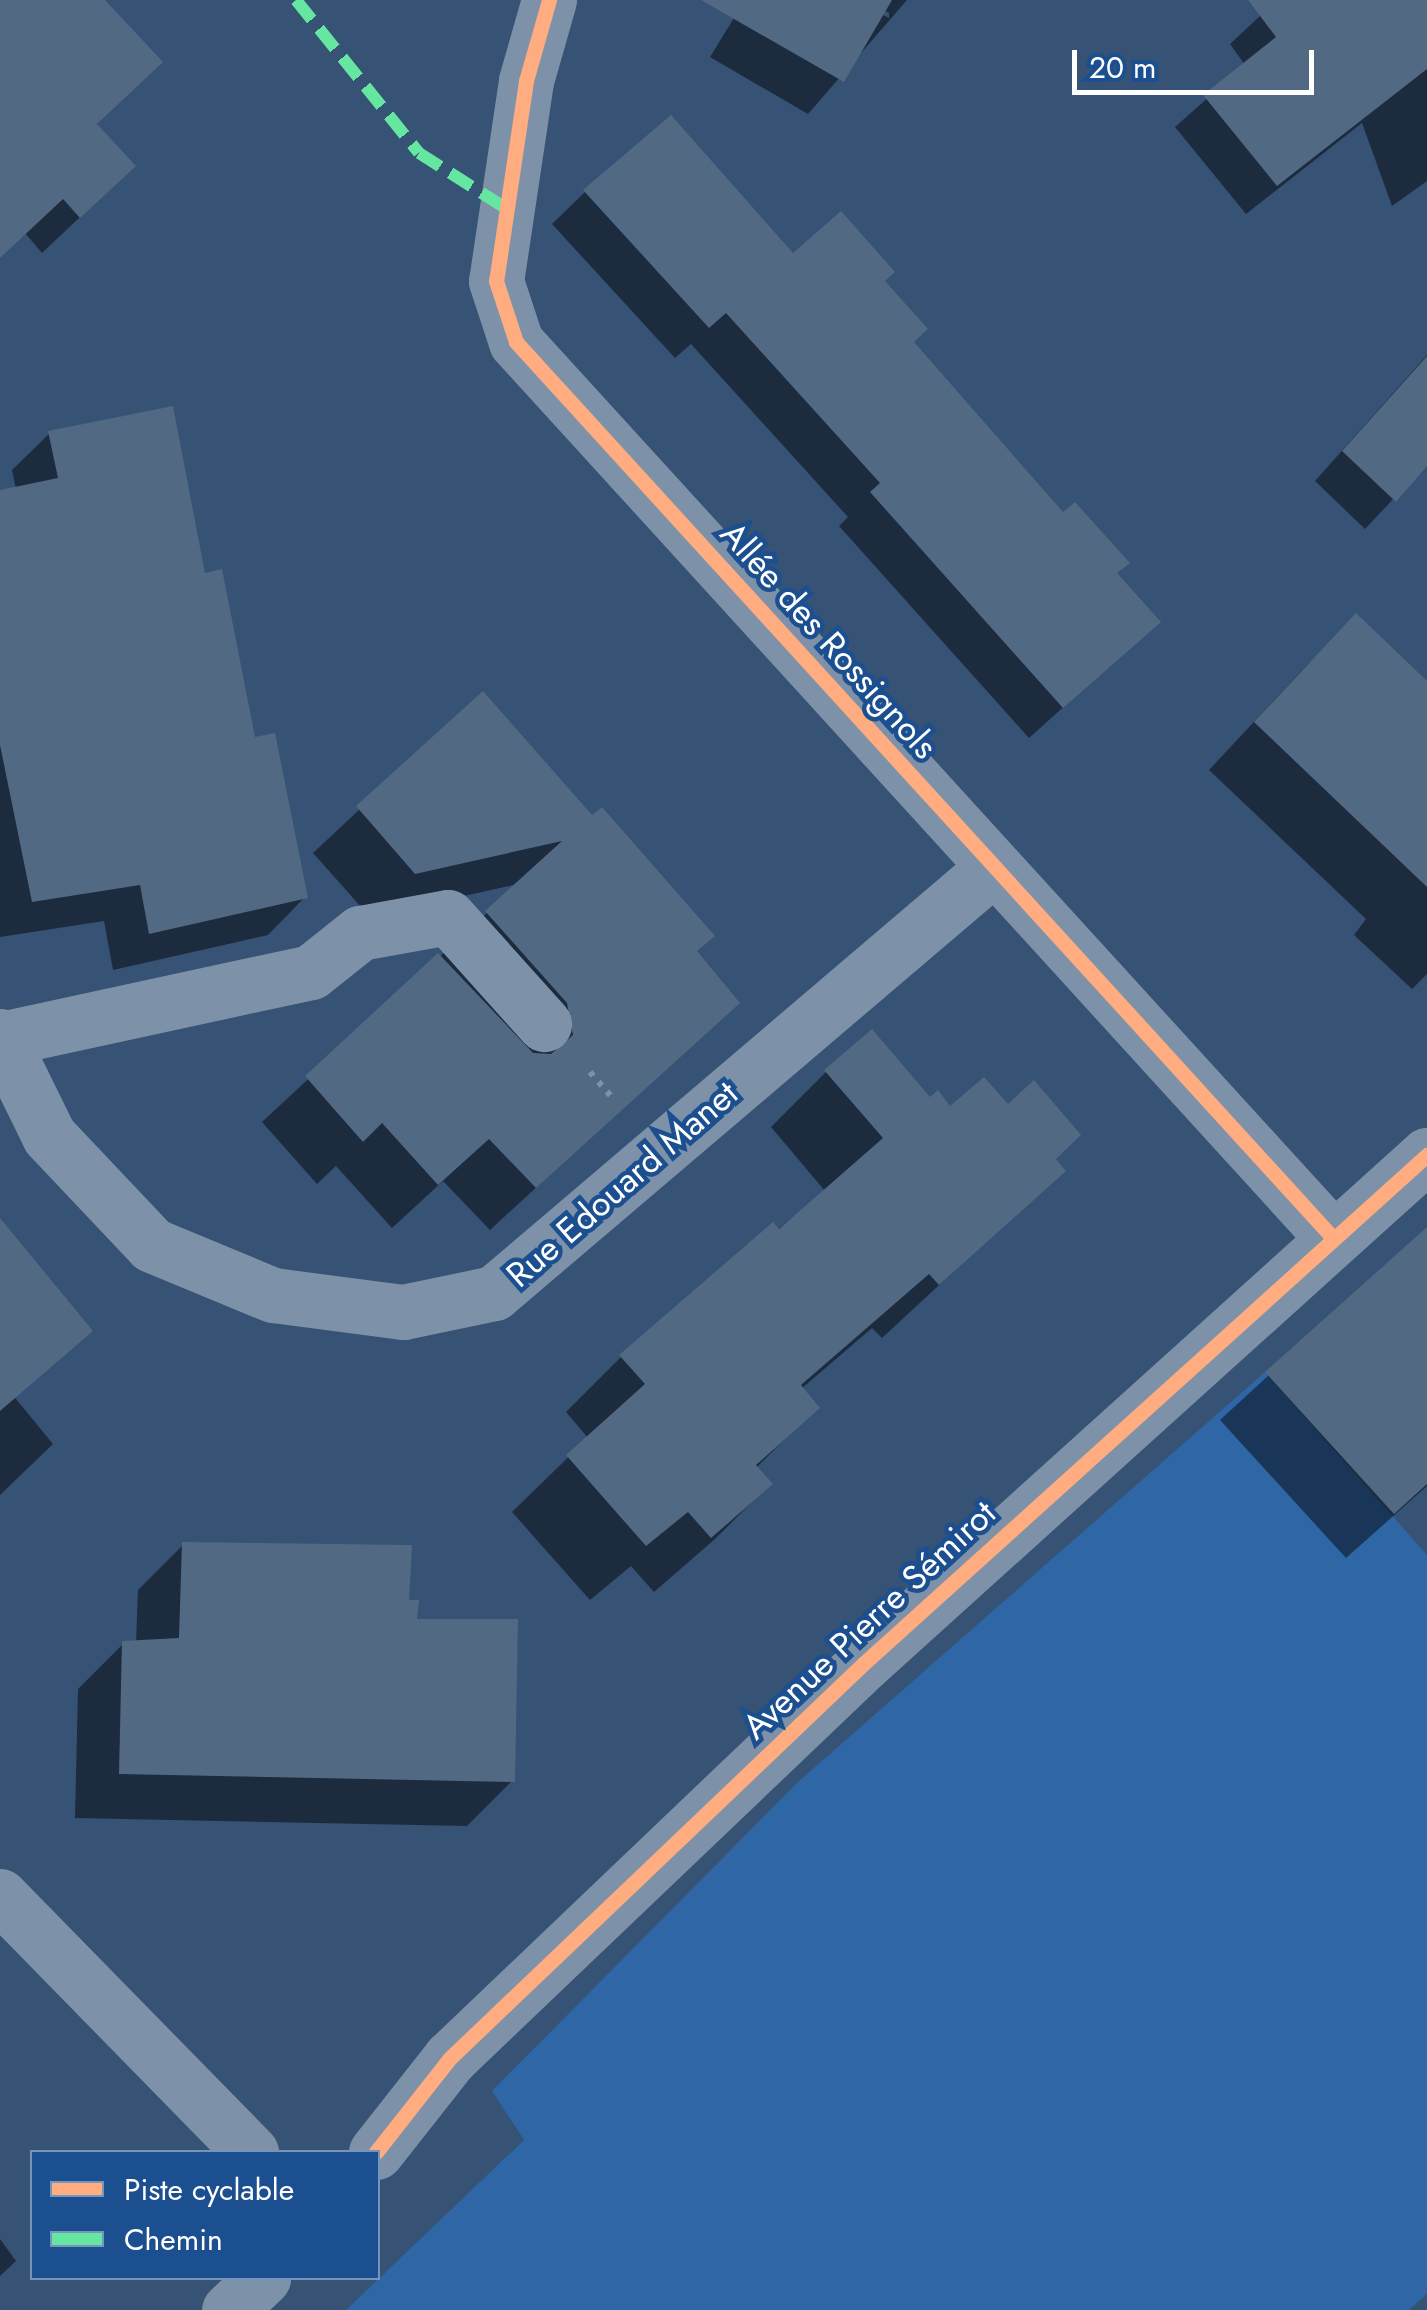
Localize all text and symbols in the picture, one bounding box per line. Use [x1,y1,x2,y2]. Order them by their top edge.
scale bar [1077,30,1320,92]
text: 20 m [1089,46,1156,89]
street label: Allée des Rossignols [712,513,946,767]
street label: Rue Edouard Manet [498,1072,746,1296]
street label: Avenue Pierre Sémirot [734,1492,1004,1748]
legend [30,2150,380,2280]
text: Piste cyclable [124,2168,294,2211]
text: Chemin [124,2218,223,2261]

